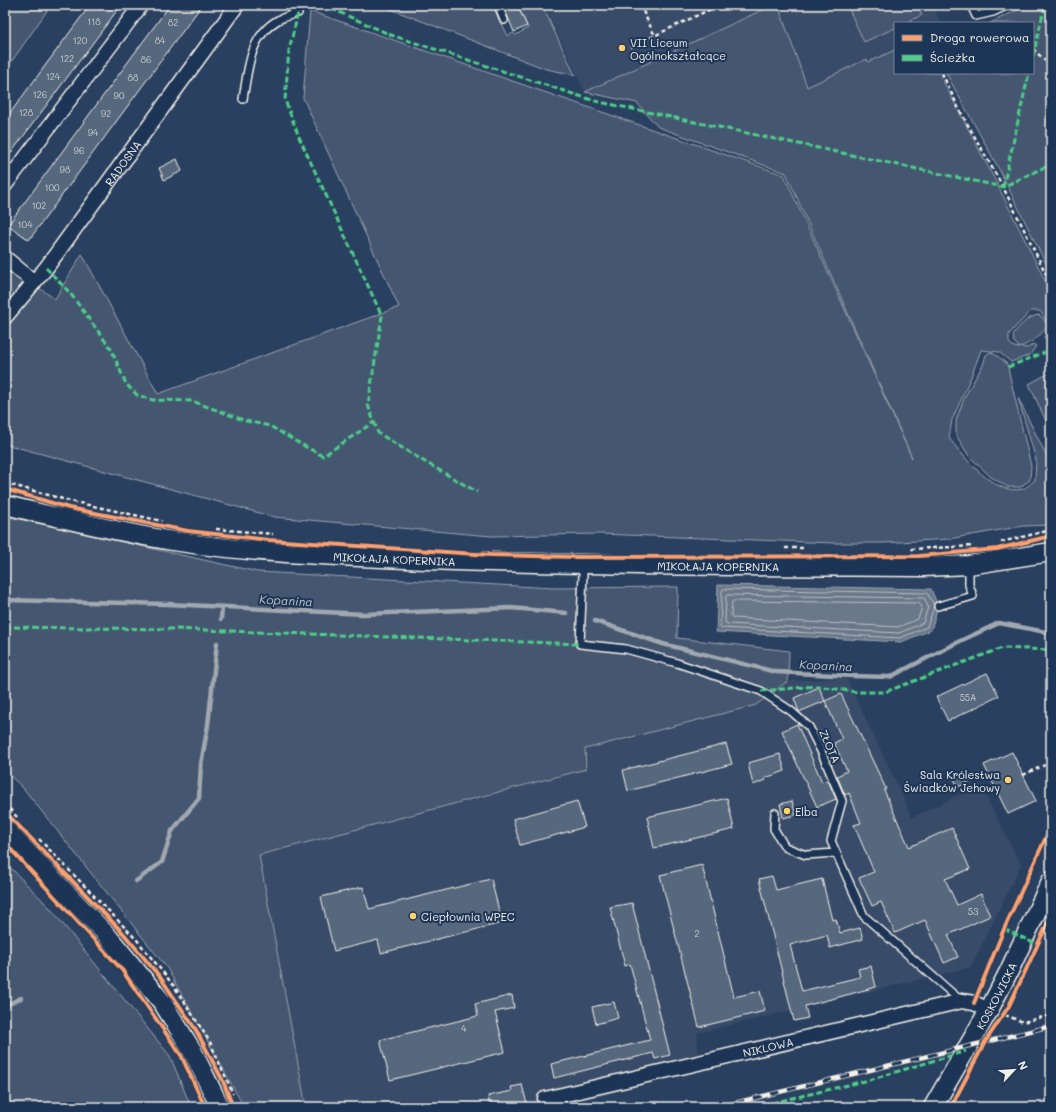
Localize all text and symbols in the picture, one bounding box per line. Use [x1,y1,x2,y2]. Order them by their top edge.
house number: 118 [87,16,101,27]
house number: 82 [168,17,178,28]
legend [894,22,1034,74]
text: Droga rowerowa [930,29,1029,45]
house number: 120 [73,35,88,46]
house number: 84 [155,35,166,46]
place label: VII Liceum Ogólnokształcące [630,35,726,63]
marker: VII Liceum Ogólnokształcące [617,43,627,53]
text: Ścieżka [930,49,975,65]
house number: 122 [60,53,74,64]
house number: 86 [141,54,151,65]
house number: 124 [46,71,61,82]
house number: 88 [128,72,139,83]
house number: 126 [33,89,47,100]
house number: 90 [114,90,125,101]
house number: 128 [19,107,34,118]
house number: 92 [101,108,111,119]
house number: 94 [88,127,99,138]
street label: RADOSNA [101,137,144,189]
house number: 96 [74,145,84,156]
house number: 98 [60,164,71,175]
house number: 100 [44,182,60,193]
house number: 102 [32,200,46,211]
house number: 104 [18,219,33,230]
street label: MIKOŁAJA KOPERNIKA [333,548,456,568]
street label: MIKOŁAJA KOPERNIKA [657,558,779,574]
water label: Kopanina [259,591,313,609]
water label: Kopanina [799,656,853,674]
house number: 55A [960,692,976,703]
street label: ZŁOTA [816,727,844,765]
place label: Sala Królestwa Świadków Jehowy [904,767,1000,795]
marker: Sala Królestwa Świadków Jehowy [1003,775,1013,785]
place label: Elba [795,804,818,819]
marker: Elba [782,806,792,816]
house number: 53 [968,906,978,917]
place label: Ciepłownia WPEC [421,909,515,924]
marker: Ciepłownia WPEC [408,911,418,921]
house number: 2 [694,928,700,939]
street label: KOSKOWICKA [972,960,1020,1032]
house number: 4 [461,1023,467,1034]
street label: NIKLOWA [741,1033,795,1060]
north arrow [994,1050,1034,1090]
text: N [1015,1058,1032,1072]

